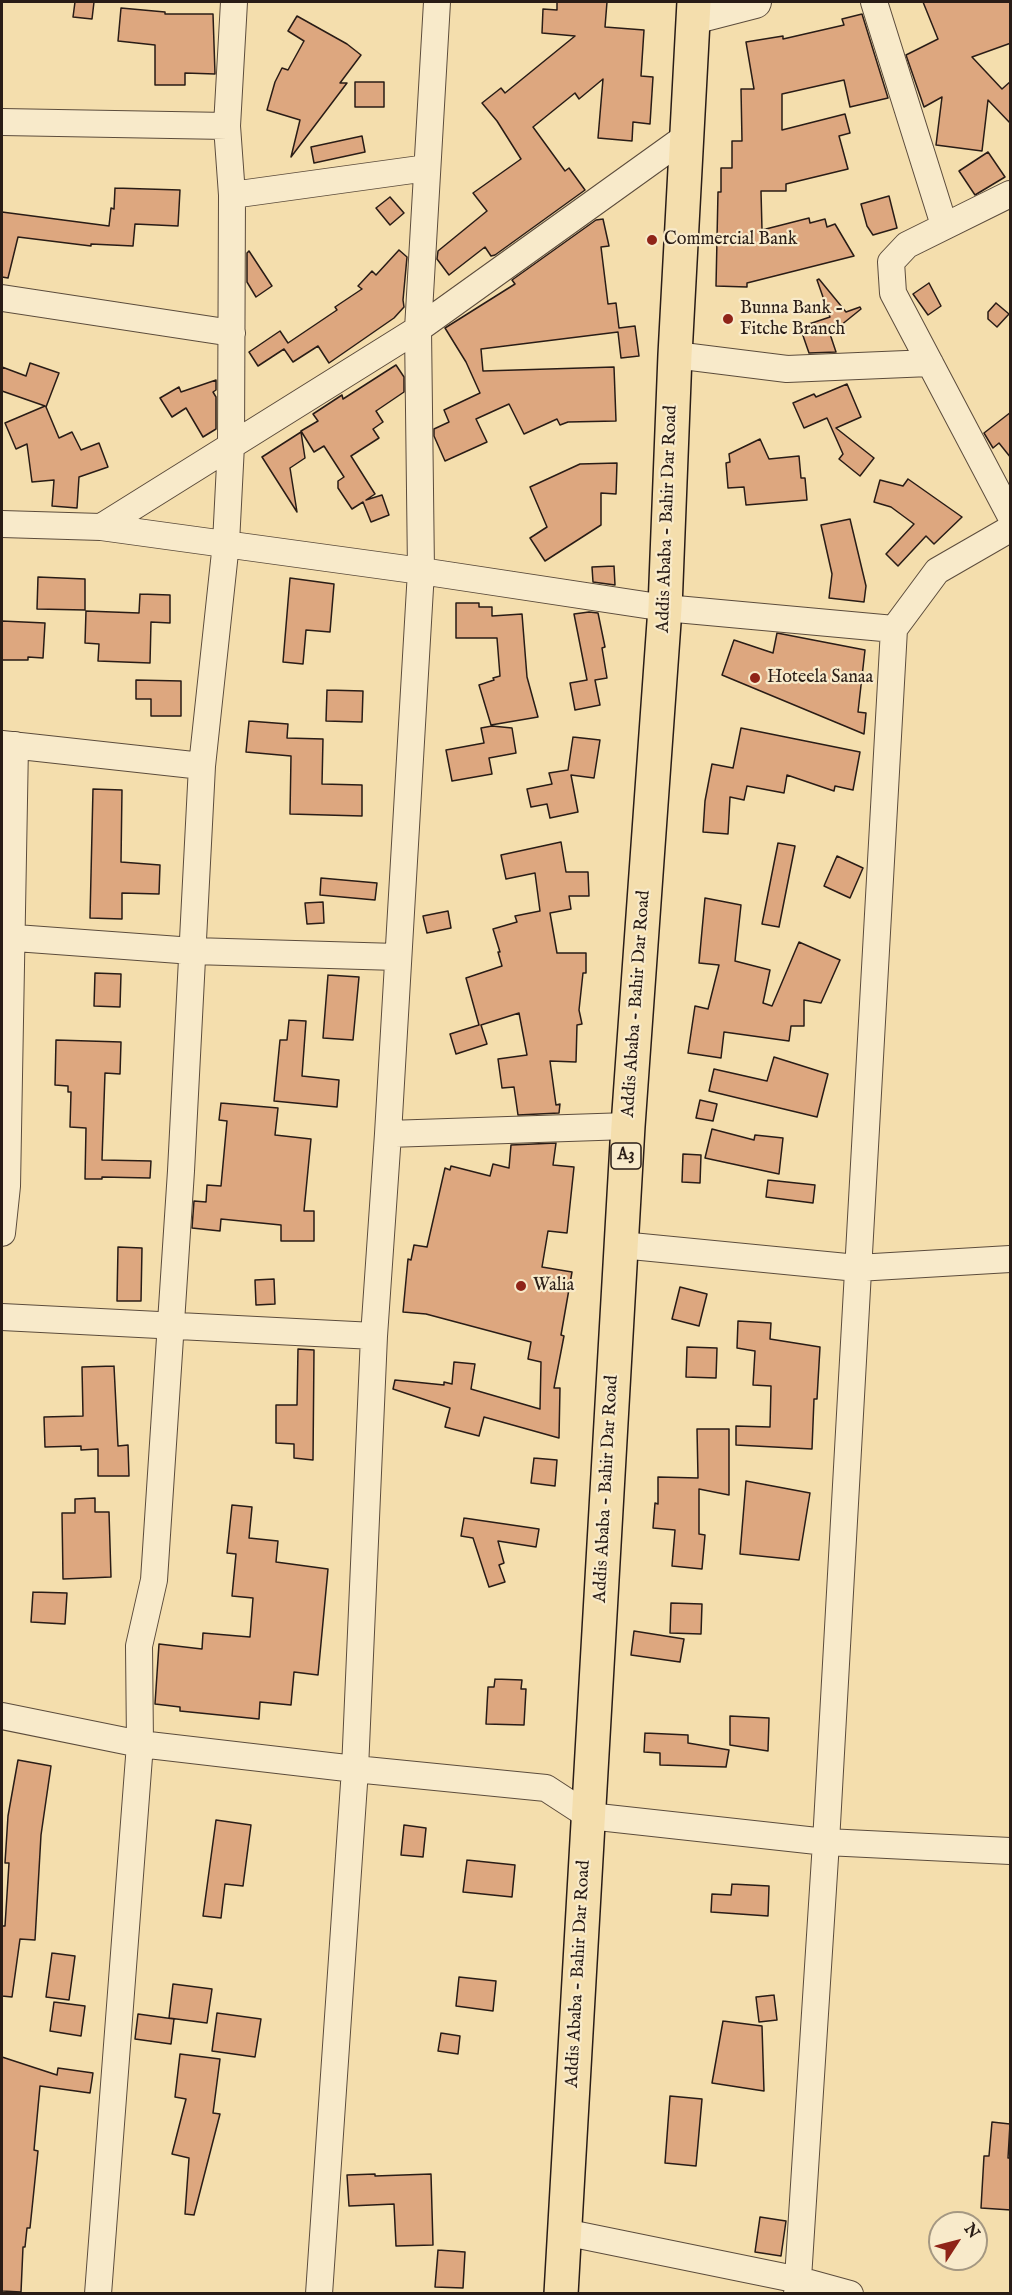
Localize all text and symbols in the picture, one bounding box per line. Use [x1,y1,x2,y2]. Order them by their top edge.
place label: Commercial Bank [664,229,797,251]
marker: Commercial Bank [645,233,659,247]
place label: Bunna Bank - Fitche Branch [740,298,845,340]
marker: Bunna Bank - Fitche Branch [721,312,735,326]
street label: Addis Ababa - Bahir Dar Road [653,405,683,633]
place label: Hoteela Sanaa [767,667,873,689]
marker: Hoteela Sanaa [748,671,762,685]
street label: Addis Ababa - Bahir Dar Road [618,890,656,1118]
road number: A3 [611,1143,641,1169]
place label: Walia [533,1275,574,1297]
marker: Walia [514,1279,528,1293]
street label: Addis Ababa - Bahir Dar Road [590,1375,624,1603]
street label: Addis Ababa - Bahir Dar Road [562,1860,596,2088]
north arrow [928,2211,988,2271]
text: N [959,2220,983,2243]

